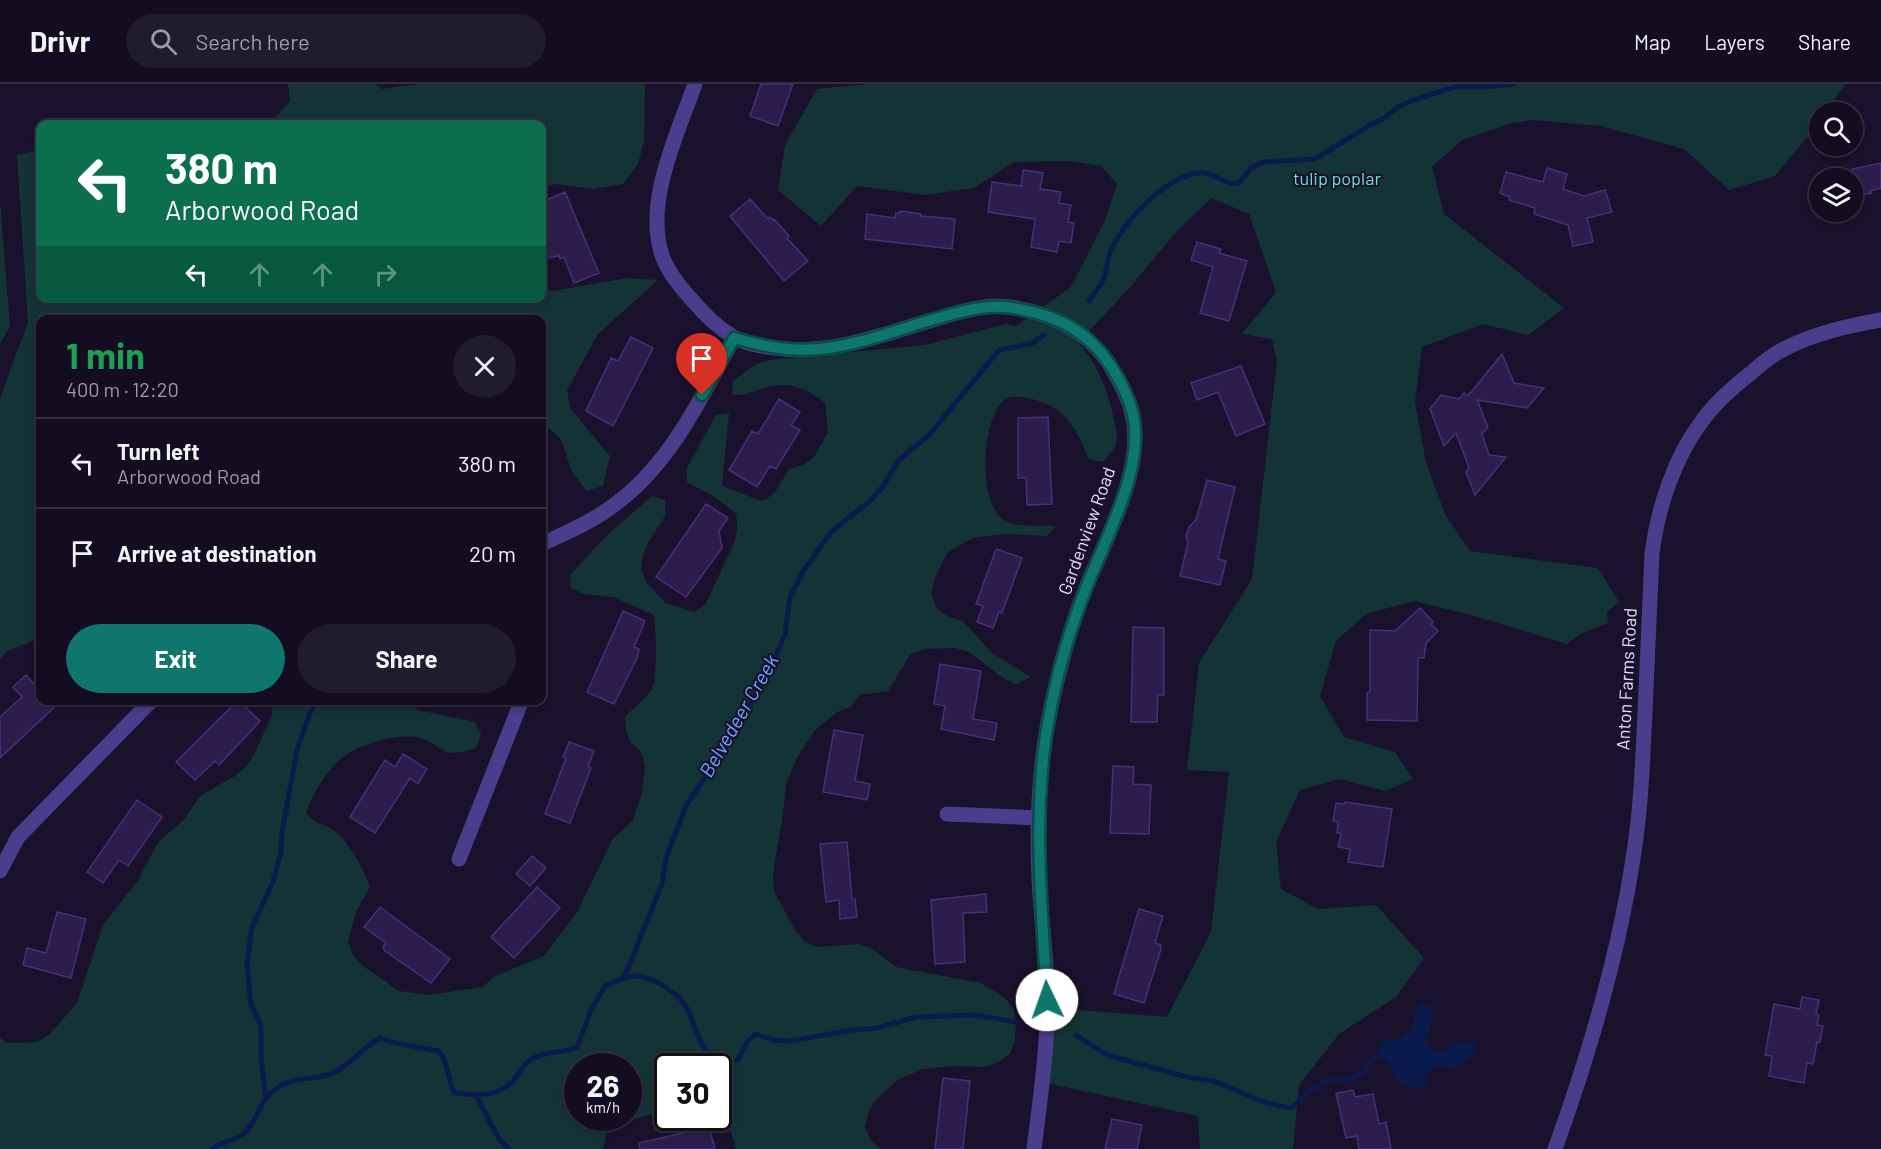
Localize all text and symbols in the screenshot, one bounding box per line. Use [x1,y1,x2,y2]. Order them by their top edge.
search box [126,14,546,68]
text: Drivr [30,24,90,58]
icon: search [147,25,180,58]
text: Search here [195,28,310,54]
text: Map [1634,29,1671,54]
text: Layers [1704,29,1765,54]
text: Share [1798,29,1851,54]
map controls [1809,102,1863,222]
button: search [1809,102,1863,156]
text: 380 m [165,142,278,192]
icon: left [66,144,144,222]
park label: tulip poplar [1293,167,1381,189]
button: layers [1809,168,1863,222]
text: Arborwood Road [165,193,359,225]
icon: left [180,258,213,291]
icon: ahead [243,258,276,291]
icon: ahead [306,258,339,291]
icon: right [369,258,402,291]
text: 1 min [66,333,145,376]
pin [676,333,727,395]
button: close [453,335,516,398]
icon: arrive [685,342,718,375]
text: 400 m · 12:20 [66,377,179,401]
text: Turn left [117,438,200,464]
icon: left [66,447,99,480]
text: 380 m [458,450,516,476]
text: Arborwood Road [117,464,261,488]
street label: Gardenview Road [1053,464,1119,598]
icon: arrive [66,537,99,570]
text: Arrive at destination [117,540,316,566]
text: 20 m [469,540,516,566]
street label: Anton Farms Road [1611,607,1641,751]
button: Exit [66,624,285,693]
button: Share [297,624,516,693]
water label: Belvedeer Creek [693,650,783,781]
position arrow [1015,968,1079,1032]
speed limit sign: 30 [654,1053,732,1131]
text: 26 [587,1067,619,1103]
text: km/h [586,1098,620,1116]

